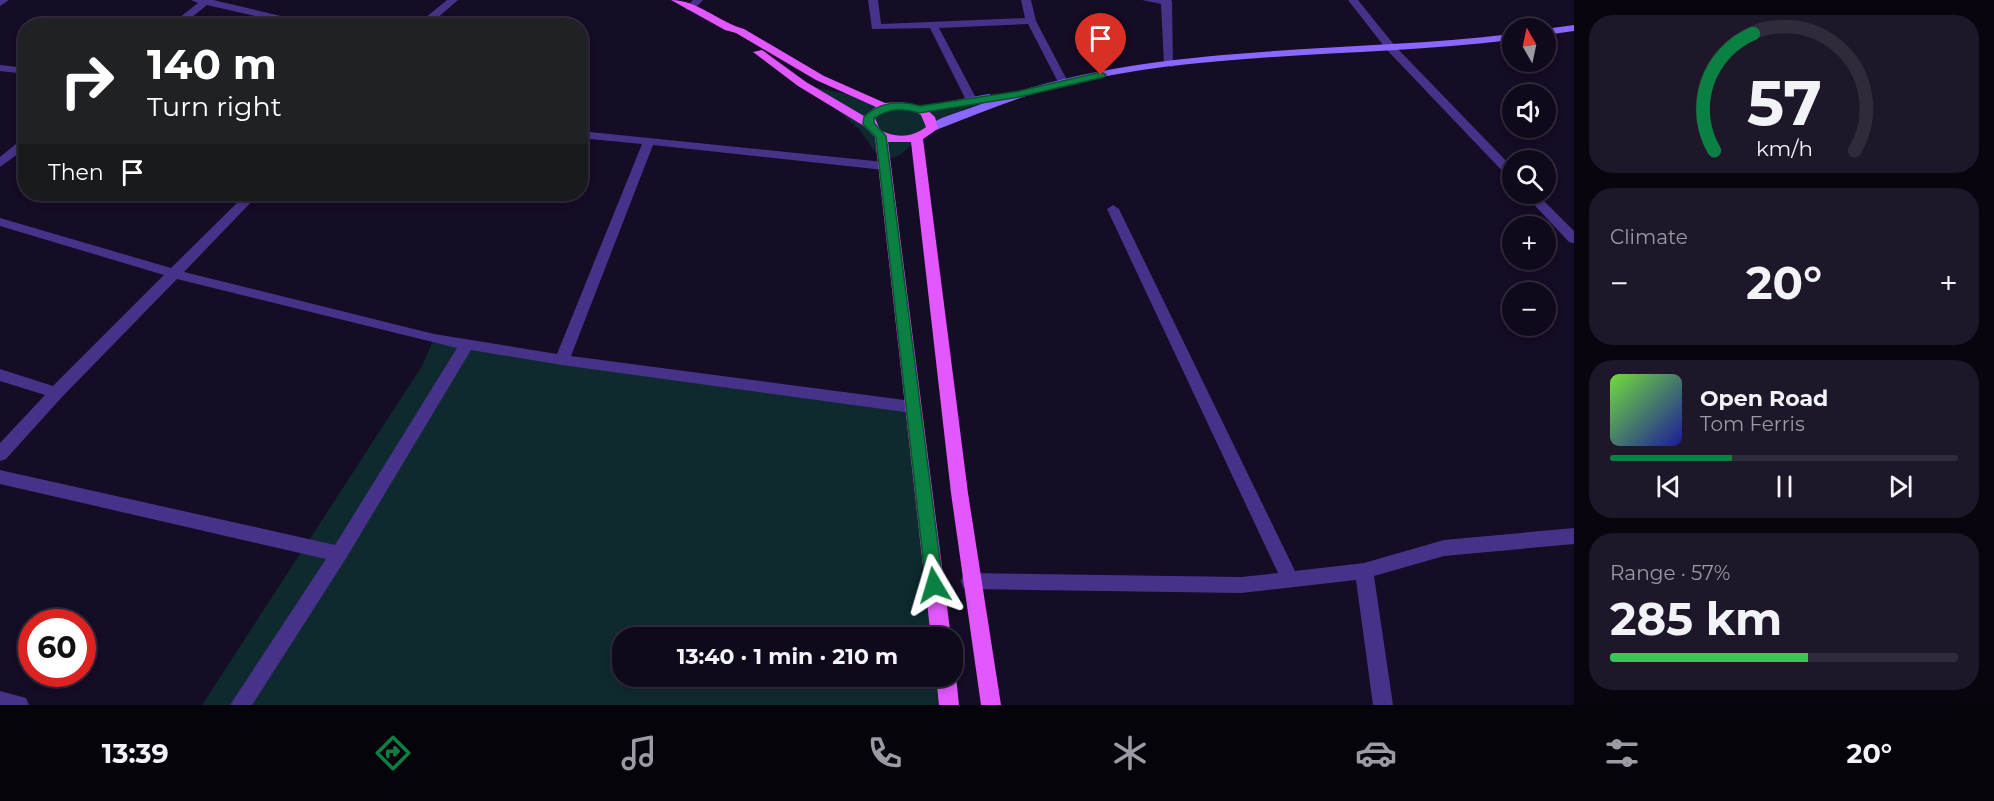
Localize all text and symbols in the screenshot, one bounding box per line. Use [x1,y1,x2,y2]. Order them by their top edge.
pin [1075,13,1126,75]
north arrow [1502,18,1556,72]
map controls [1502,18,1556,336]
icon: arrive [1084,22,1117,55]
text: 140 m [147,38,277,90]
icon: right [48,42,126,120]
text: 57 [1746,65,1822,141]
button: sound [1502,84,1556,138]
text: Turn right [147,90,282,123]
text: km/h [1755,135,1813,161]
button: search [1502,150,1556,204]
icon: arrive [116,156,149,189]
text: Then [48,159,104,186]
button: + [1502,216,1556,270]
text: Climate [1610,225,1688,249]
text: 20° [1746,255,1822,310]
text: − [1610,263,1629,303]
text: + [1939,263,1958,303]
button: − [1502,282,1556,336]
text: Open Road [1700,385,1828,412]
text: Tom Ferris [1700,412,1805,436]
icon: previous [1652,470,1685,503]
icon: pause [1768,470,1801,503]
icon: next [1884,470,1917,503]
position arrow [902,553,966,617]
text: Range · 57% [1610,561,1730,585]
text: 285 km [1610,591,1782,646]
speed limit sign: 60 [18,609,96,687]
text: 13:40 · 1 min · 210 m [677,643,898,670]
icon: directions [372,732,414,774]
icon: music [618,732,660,774]
icon: phone [864,732,906,774]
icon: climate [1109,732,1151,774]
icon: car [1355,732,1397,774]
icon: filters [1601,732,1643,774]
text: 13:39 [102,737,169,770]
text: 20° [1846,737,1892,770]

